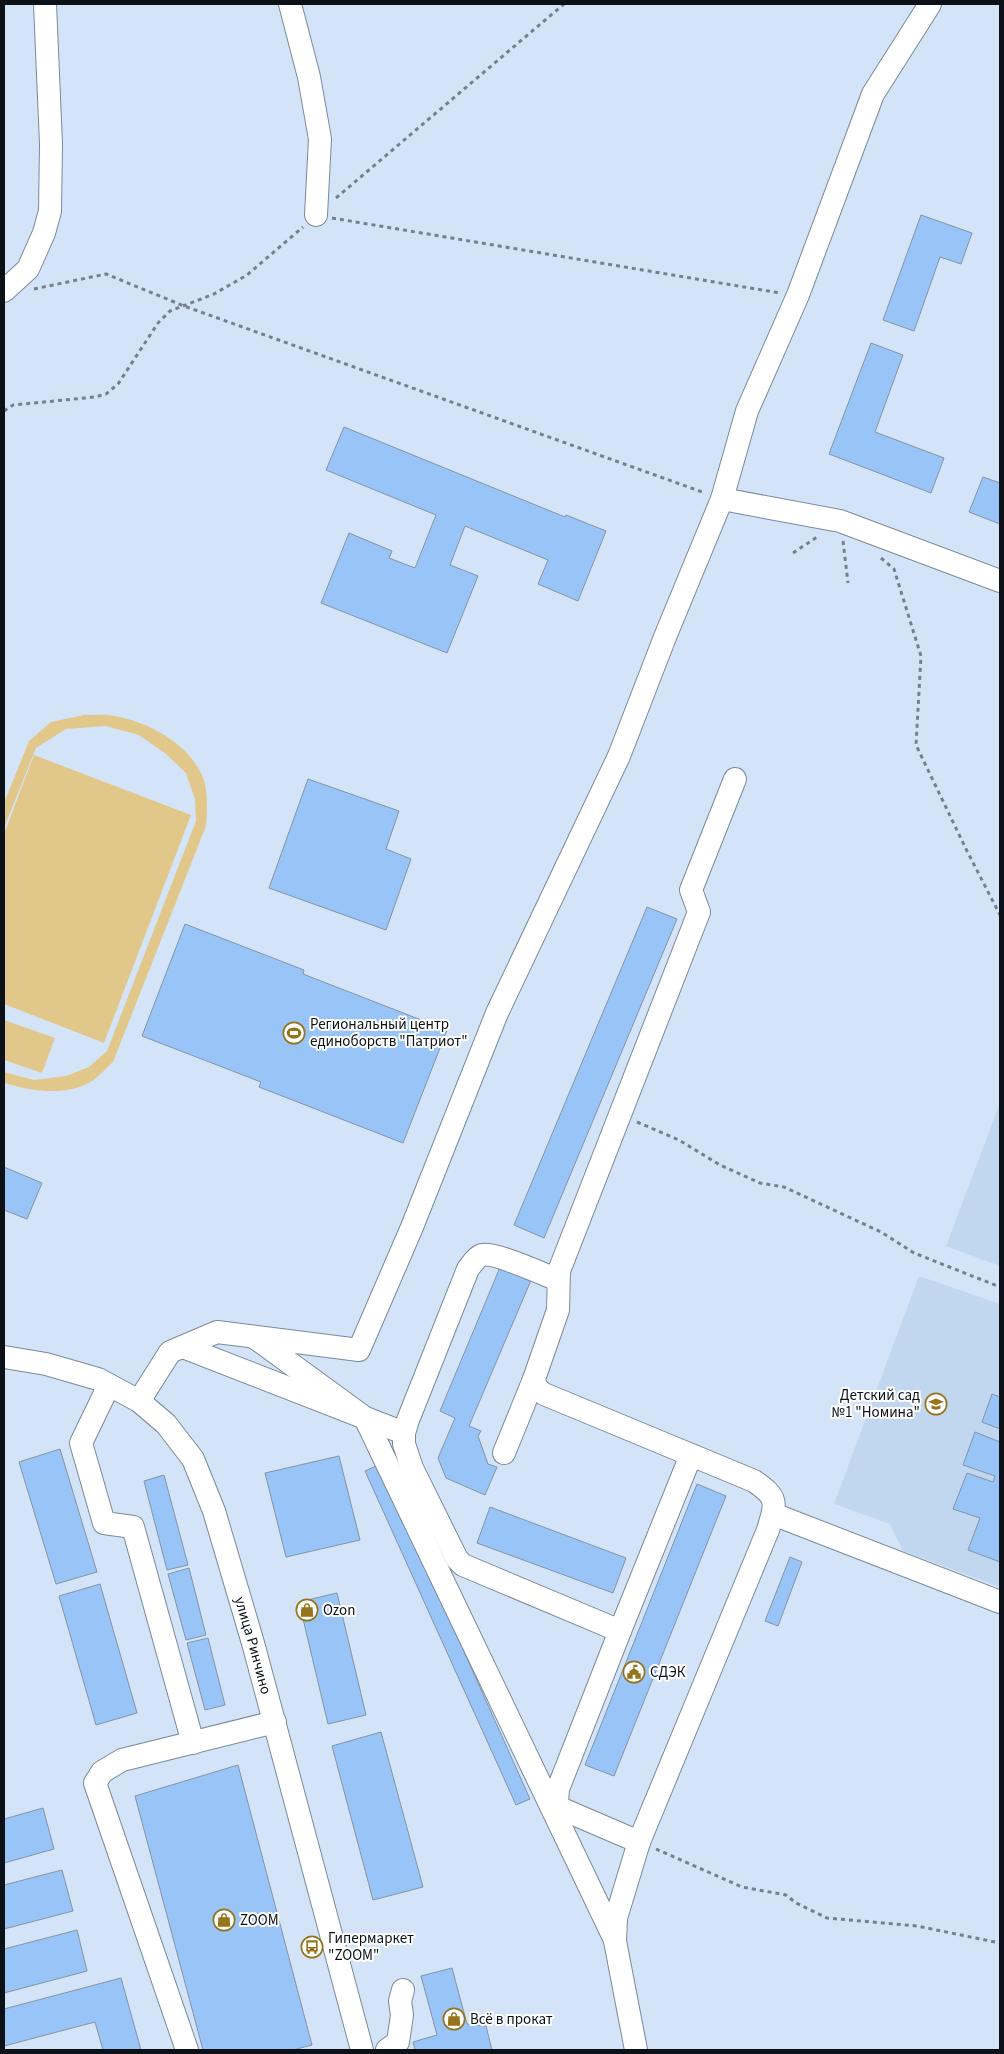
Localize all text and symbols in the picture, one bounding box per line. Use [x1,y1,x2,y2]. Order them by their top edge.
place label: Региональный центр единоборств "Патриот" [310,1014,468,1052]
sports icon: Региональный центр единоборств "Патриот" [282,1021,306,1045]
place label: Детский сад №1 "Номина" [831,1385,920,1423]
school or university icon: Детский сад №1 "Номина" [924,1392,948,1416]
street label: улица Ринчино [229,1594,277,1697]
shop icon: Ozon [295,1598,319,1622]
place label: Ozon [323,1600,355,1621]
public building icon: СДЭК [622,1660,646,1684]
place label: СДЭК [650,1662,686,1683]
shop icon: ZOOM [212,1908,236,1932]
place label: ZOOM [240,1910,279,1931]
place label: Гипермаркет "ZOOM" [328,1928,414,1966]
bus stop icon: Гипермаркет "ZOOM" [300,1935,324,1959]
shop icon: Всё в прокат [442,2007,466,2031]
place label: Всё в прокат [470,2009,553,2030]

